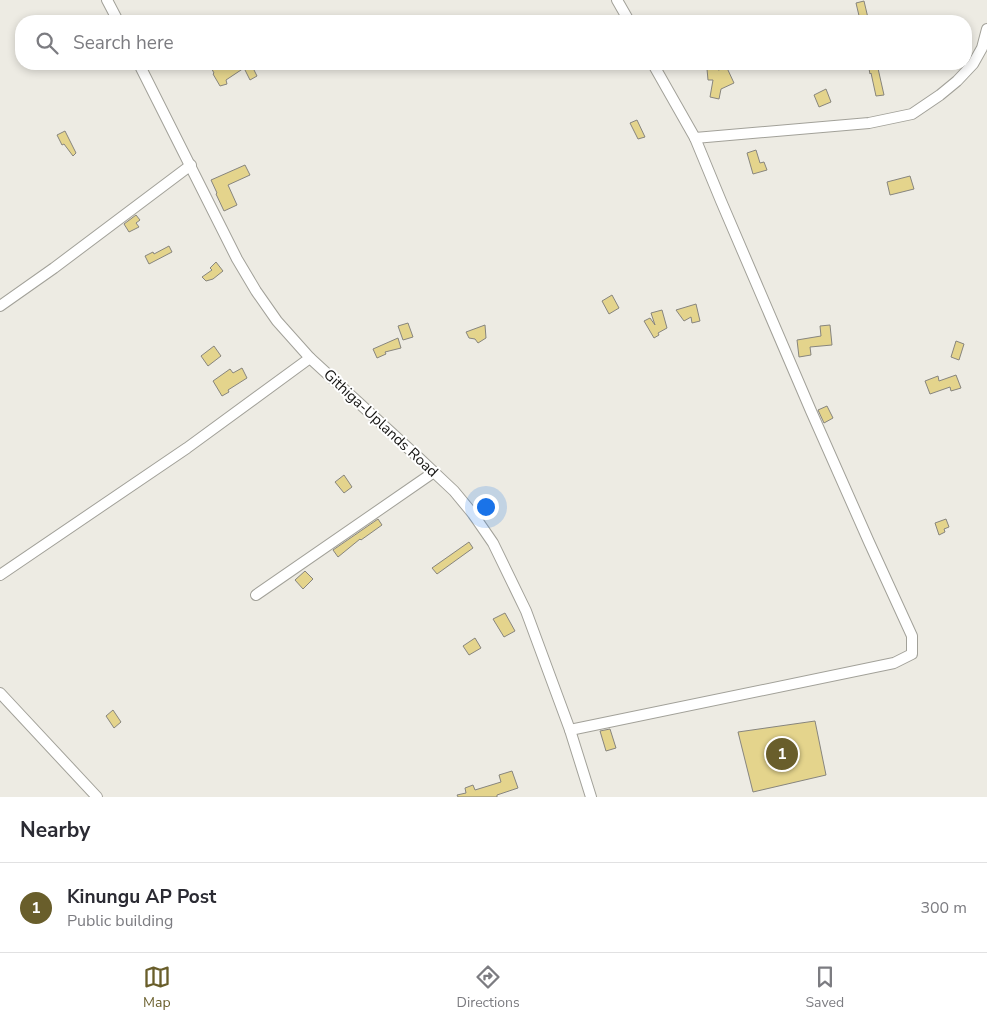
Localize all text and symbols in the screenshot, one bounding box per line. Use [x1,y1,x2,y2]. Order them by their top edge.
search box [15,15,972,70]
icon: search [33,29,61,57]
text: Search here [73,30,174,56]
street label: Githiga-Uplands Road [319,365,443,481]
your location [473,494,499,520]
pin: 1 [766,735,798,773]
text: Nearby [20,816,90,844]
text: Kinungu AP Post [67,884,216,910]
text: 1 [31,897,41,919]
text: 300 m [920,897,967,919]
text: Public building [67,910,173,932]
tab: Map [143,963,171,1012]
tab: Directions [457,963,520,1012]
tab: Saved [805,963,844,1012]

